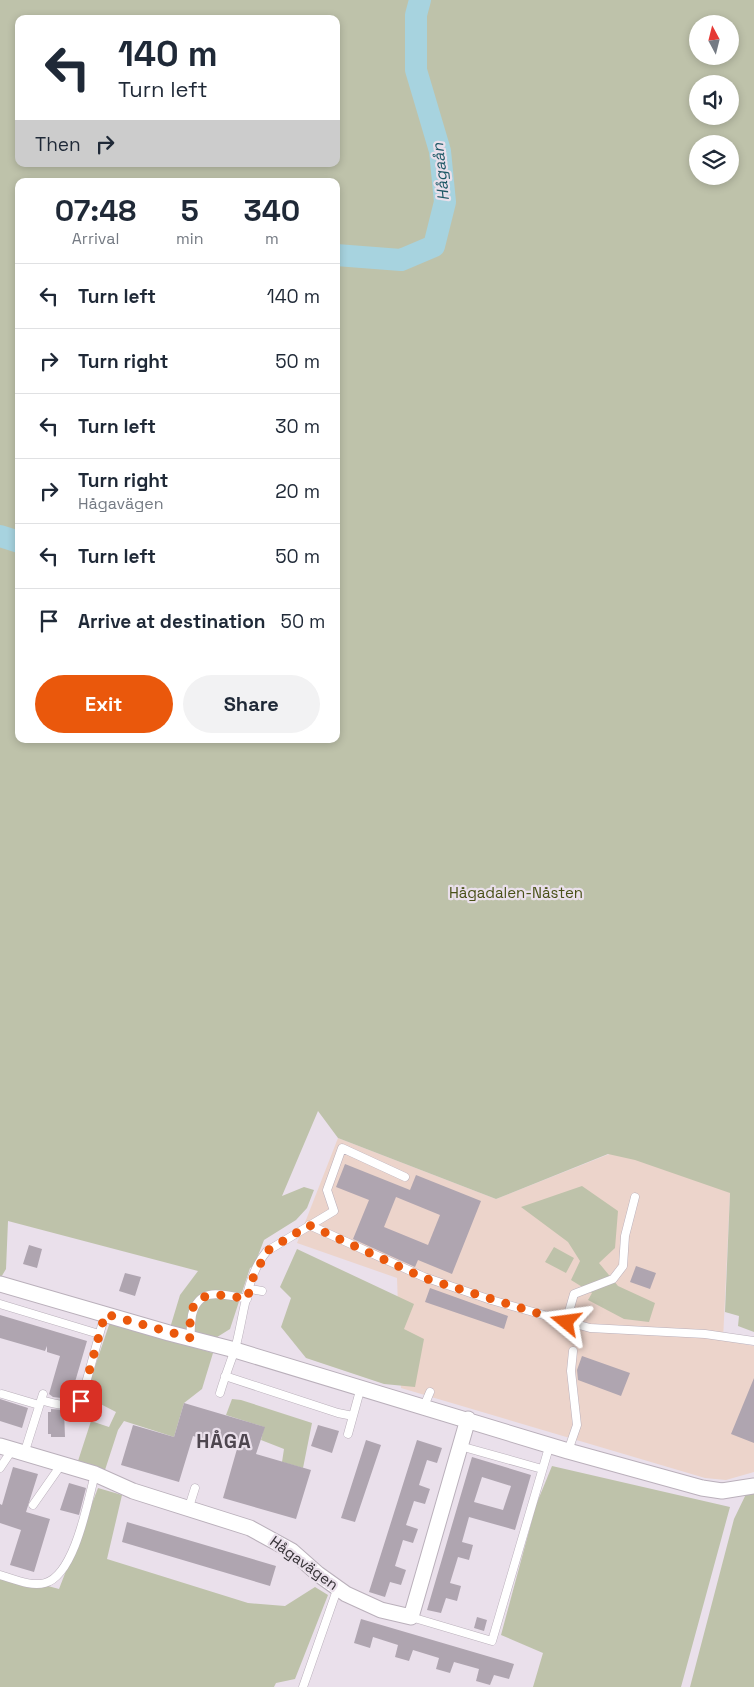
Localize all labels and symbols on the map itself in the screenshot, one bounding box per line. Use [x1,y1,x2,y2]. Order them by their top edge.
north arrow [689,15,739,65]
water label: Hågaån [427,141,454,202]
park label: Hågadalen-Nåsten [449,883,583,902]
position arrow [539,1295,591,1347]
pin [60,1380,102,1422]
district label: HÅGA [196,1428,252,1454]
street label: Hågavägen [266,1531,342,1594]

